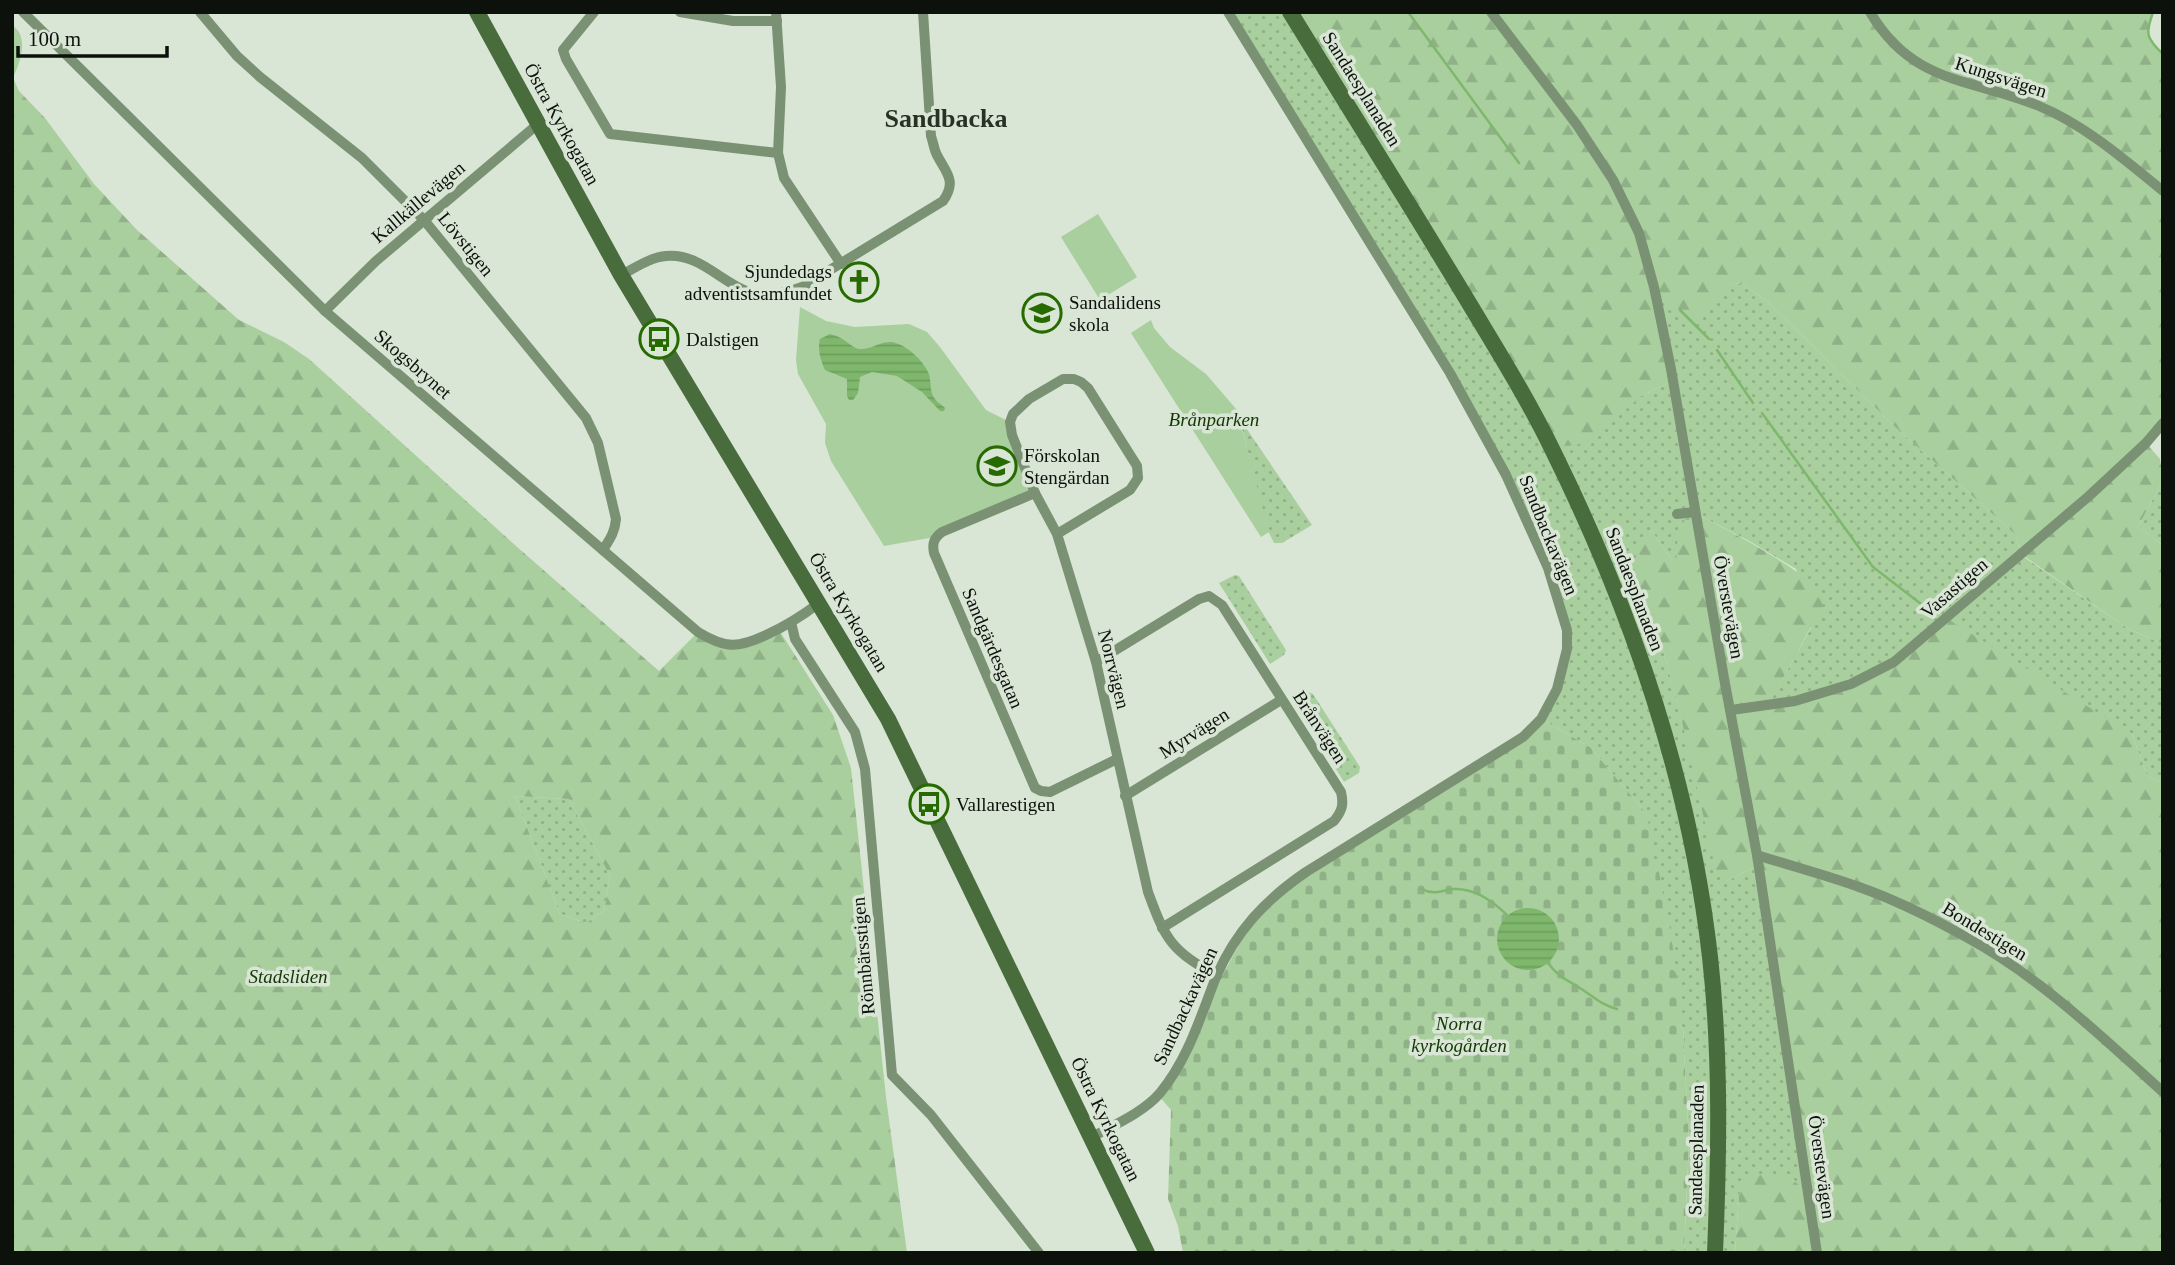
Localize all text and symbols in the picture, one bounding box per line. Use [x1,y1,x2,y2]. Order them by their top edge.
scale bar [18,14,166,58]
text: 100 m [28,27,81,51]
street label: Sandaesplanaden [1318,28,1406,150]
street label: Kungsvägen [1953,52,2050,102]
street label: Östra Kyrkogatan [520,60,604,189]
district label: Sandbacka [885,104,1007,133]
street label: Kallkällevägen [367,157,469,247]
street label: Lövstigen [434,208,498,281]
place label: Sjundedags adventistsamfundet [684,261,833,304]
church icon: Sjundedags adventistsamfundet [838,261,880,303]
school or university icon: Sandalidens skola [1021,292,1063,334]
place label: Sandalidens skola [1069,292,1161,335]
bus stop icon: Dalstigen [638,318,680,360]
street label: Skogsbrynet [370,325,456,404]
place label: Dalstigen [686,329,759,350]
park label: Brånparken [1169,409,1259,430]
school or university icon: Förskolan Stengärdan [976,445,1018,487]
place label: Förskolan Stengärdan [1024,445,1110,488]
street label: Sandbackavägen [1515,472,1583,599]
street label: Sandaesplanaden [1602,524,1668,654]
street label: Östra Kyrkogatan [805,548,893,676]
street label: Vasastigen [1916,553,1992,623]
street label: Överstevägen [1710,554,1748,661]
street label: Sandgärdesgatan [958,585,1028,712]
street label: Norrvägen [1094,627,1134,711]
street label: Brånvägen [1289,687,1351,768]
street label: Myrvägen [1155,703,1233,763]
bus stop icon: Vallarestigen [908,783,950,825]
place label: Vallarestigen [956,794,1056,815]
street label: Rönnbärsstigen [847,896,879,1016]
street label: Bondestigen [1939,898,2032,965]
street label: Sandbackavägen [1149,943,1222,1068]
park label: Stadsliden [248,966,328,987]
park label: Norra kyrkogården [1411,1013,1507,1056]
street label: Östra Kyrkogatan [1067,1053,1145,1185]
street label: Sandaesplanaden [1684,1084,1708,1216]
street label: Överstevägen [1804,1114,1840,1221]

